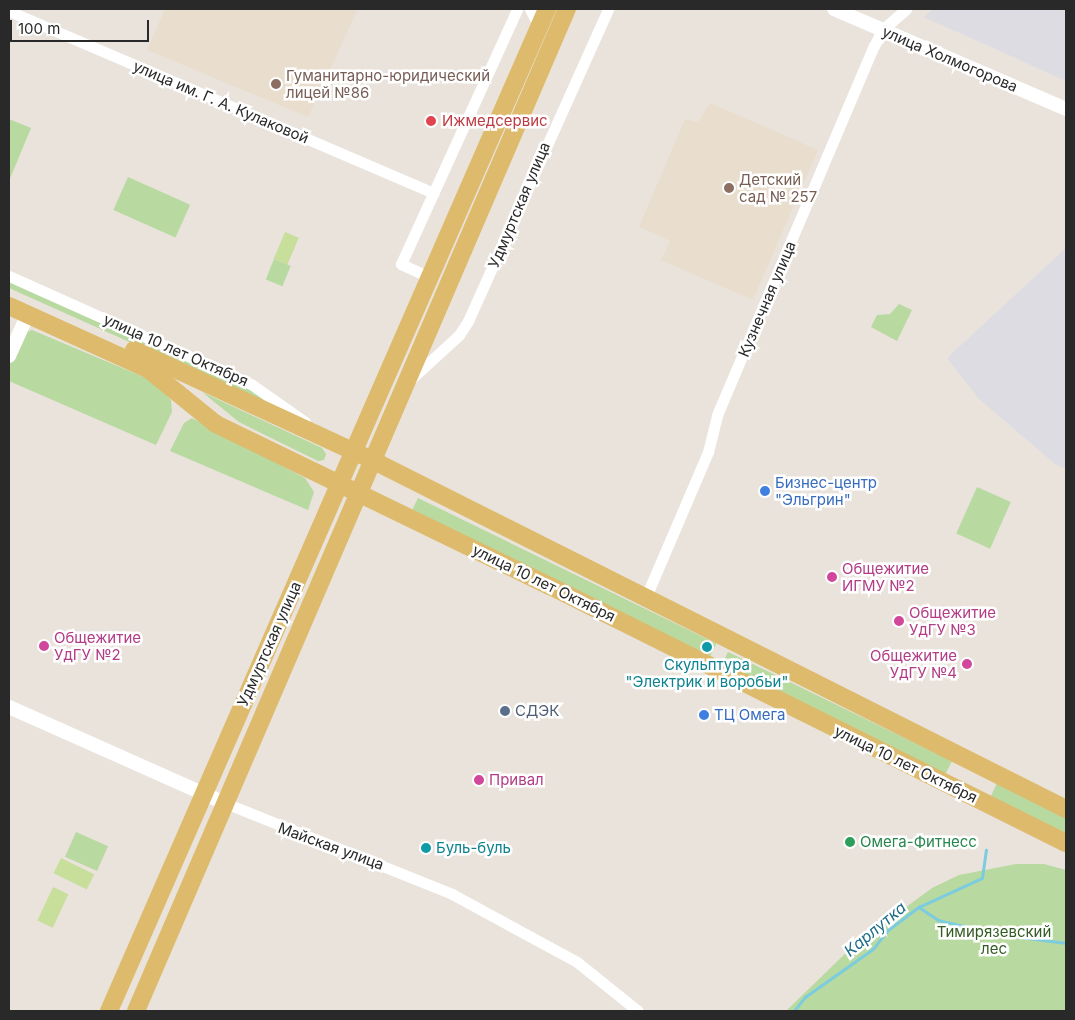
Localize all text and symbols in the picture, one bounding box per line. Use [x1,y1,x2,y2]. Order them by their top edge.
scale bar [12,10,151,42]
text: 100 m [18,19,60,38]
street label: улица Холмогорова [880,22,1020,96]
street label: улица им. Г. А. Кулаковой [131,57,311,147]
place label: Гуманитарно-юридический лицей №86 [286,66,490,101]
marker: Гуманитарно-юридический лицей №86 [270,78,282,90]
place label: Ижмедсервис [442,112,548,130]
marker: Ижмедсервис [424,114,438,128]
street label: Удмуртская улица [484,139,554,271]
place label: Детский сад № 257 [739,170,817,205]
marker: Детский сад № 257 [723,182,735,194]
street label: Кузнечная улица [735,238,799,360]
street label: улица 10 лет Октября [101,310,251,390]
place label: Бизнес-центр "Эльгрин" [775,473,877,508]
marker: Бизнес-центр "Эльгрин" [759,485,771,497]
street label: улица 10 лет Октября [470,541,618,625]
place label: Общежитие ИГМУ №2 [842,559,929,594]
marker: Общежитие ИГМУ №2 [826,571,838,583]
street label: Удмуртская улица [233,579,305,709]
place label: Общежитие УдГУ №3 [909,603,996,638]
marker: Общежитие УдГУ №3 [893,615,905,627]
place label: Общежитие УдГУ №2 [54,628,141,663]
marker: Общежитие УдГУ №2 [38,640,50,652]
marker: Скульптура "Электрик и воробьи" [701,641,713,653]
place label: Общежитие УдГУ №4 [870,646,957,681]
place label: Скульптура "Электрик и воробьи" [626,655,788,690]
marker: Общежитие УдГУ №4 [961,658,973,670]
place label: СДЭК [515,702,559,720]
marker: СДЭК [499,705,511,717]
place label: ТЦ Омега [714,706,785,724]
marker: ТЦ Омега [698,709,710,721]
street label: улица 10 лет Октября [832,722,980,806]
place label: Привал [489,771,544,789]
marker: Привал [473,774,485,786]
street label: Майская улица [276,819,386,873]
place label: Омега-Фитнесс [860,833,977,851]
marker: Омега-Фитнесс [844,836,856,848]
place label: Буль-буль [436,839,511,857]
marker: Буль-буль [420,842,432,854]
water label: Карлутка [840,898,910,960]
park label: Тимирязевский лес [937,922,1051,957]

